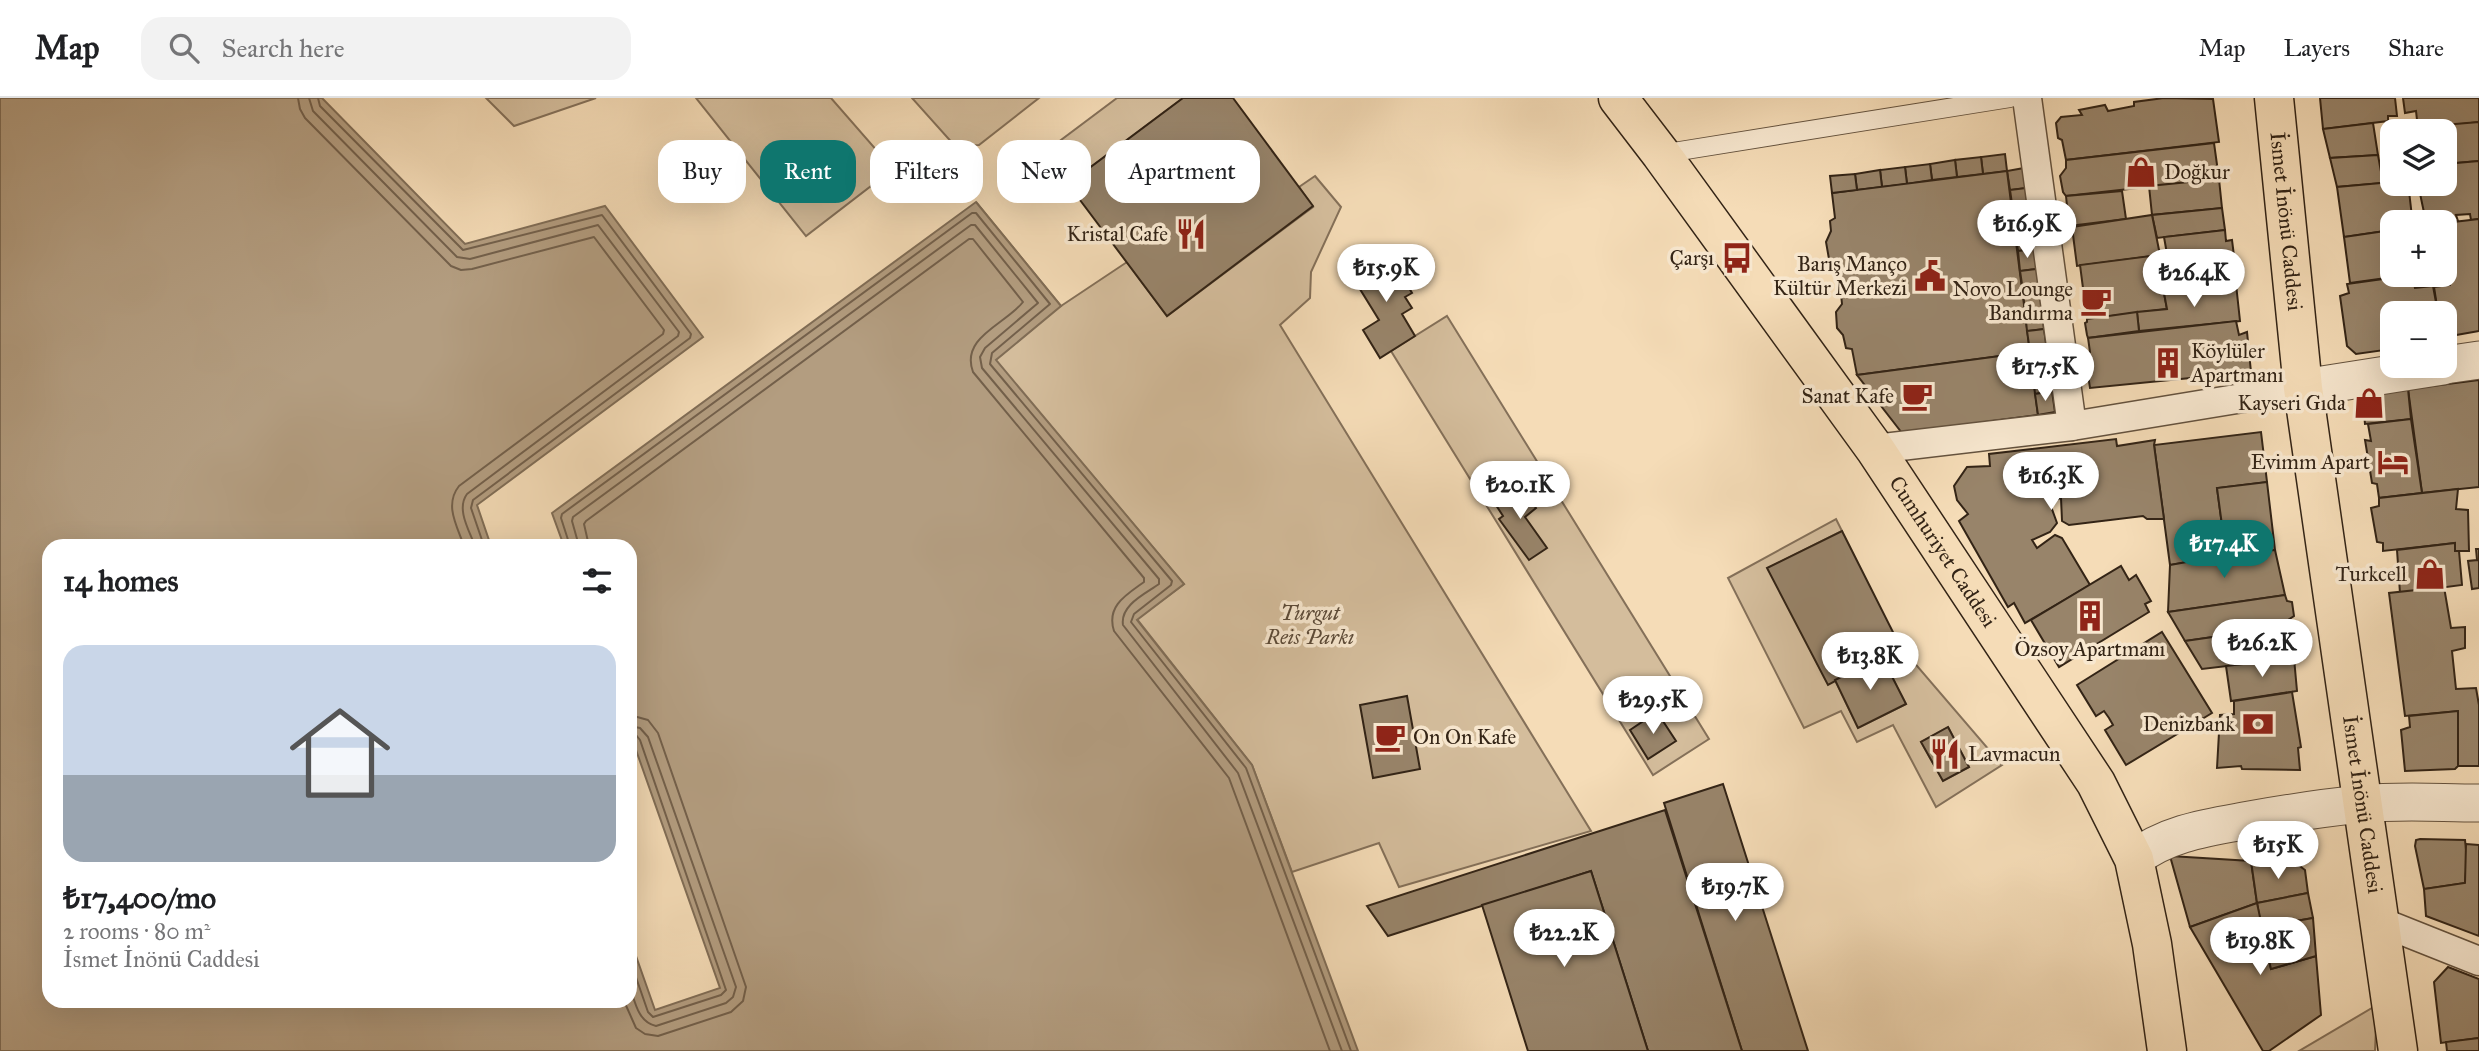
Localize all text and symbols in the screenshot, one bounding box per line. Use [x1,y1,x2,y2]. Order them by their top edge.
search box [141,17,631,80]
text: Map [35,28,99,68]
icon: search [165,29,203,67]
text: Search here [221,32,345,64]
text: Map [2199,33,2246,63]
text: Layers [2284,33,2350,63]
text: Share [2388,33,2444,63]
map controls [2380,119,2457,378]
button: layers [2380,119,2457,196]
street label: İsmet İnönü Caddesi [2264,131,2308,312]
chip: Buy [658,140,746,203]
chip: Rent [760,140,856,203]
chip: Filters [870,140,983,203]
chip: New [997,140,1091,203]
chip: Apartment [1105,140,1260,203]
shop icon: Doğkur [2124,155,2158,189]
place label: Doğkur [2164,159,2230,185]
pin: ₺16.9K [1970,200,2084,260]
text: ₺16.9K [1993,209,2061,237]
button: + [2380,210,2457,287]
restaurant icon: Kristal Cafe [1174,217,1208,251]
place label: Kristal Cafe [1066,221,1168,247]
bus stop icon: Çarşı [1720,241,1754,275]
pin: ₺15.9K [1329,244,1443,304]
place label: Çarşı [1670,245,1714,271]
pin: ₺26.4K [2137,250,2251,309]
place label: Barış Manço Kültür Merkezi [1773,251,1907,301]
text: ₺15.9K [1353,253,1419,281]
text: ₺26.4K [2159,258,2229,286]
public building icon: Barış Manço Kültür Merkezi [1913,259,1947,293]
place label: Novo Lounge Bandırma [1952,276,2073,326]
cafe icon: Novo Lounge Bandırma [2079,284,2113,318]
button: − [2380,301,2457,378]
place label: Köylüler Apartmanı [2190,338,2284,388]
pin: ₺17.5K [1988,344,2102,403]
building icon: Köylüler Apartmanı [2151,346,2185,380]
text: ₺17.5K [2012,352,2078,380]
cafe icon: Sanat Kafe [1900,379,1934,413]
place label: Sanat Kafe [1801,383,1894,409]
shop icon: Kayseri Gıda [2352,386,2386,420]
place label: Kayseri Gıda [2238,390,2346,416]
hotel icon: Evimm Apart [2376,445,2410,479]
place label: Evimm Apart [2251,449,2371,475]
pin: ₺16.3K [1994,452,2108,512]
text: ₺16.3K [2019,461,2083,489]
pin: ₺20.1K [1463,462,1577,521]
text: ₺20.1K [1486,470,1554,498]
street label: Cumhuriyet Caddesi [1883,471,2002,632]
pin: ₺17.4K [2167,520,2281,580]
text: ₺17.4K [2190,529,2258,557]
shop icon: Turkcell [2413,557,2447,591]
place label: Turkcell [2335,561,2407,587]
icon: filters [578,562,616,600]
text: 14 homes [63,563,178,599]
building icon: Özsoy Apartmanı [2073,599,2107,633]
park label: Turgut Reis Parkı [1265,600,1354,650]
pin: ₺26.2K [2205,620,2319,679]
text: ₺26.2K [2228,628,2296,656]
pin: ₺13.8K [1813,632,1927,692]
place label: Özsoy Apartmanı [2015,636,2166,662]
text: ₺13.8K [1838,641,1902,669]
pin: ₺29.5K [1596,676,1710,736]
text: ₺29.5K [1619,685,1687,713]
icon: home [277,690,403,816]
bank icon: Denizbank [2241,707,2275,741]
place label: Denizbank [2143,711,2235,737]
street label: İsmet İnönü Caddesi [2337,714,2388,895]
cafe icon: On On Kafe [1373,720,1407,754]
place label: On On Kafe [1413,724,1516,750]
restaurant icon: Lavmacun [1928,737,1962,771]
place label: Lavmacun [1968,741,2060,767]
pin: ₺15K [2237,822,2319,881]
text: ₺15K [2253,830,2303,858]
pin: ₺19.7K [1678,864,1792,923]
text: ₺19.7K [1702,872,1768,900]
text: ₺17,400/mo [63,880,216,916]
pin: ₺22.2K [1507,910,1621,969]
text: 2 rooms · 80 m² [63,917,210,945]
text: ₺22.2K [1530,918,1598,946]
pin: ₺19.8K [2203,918,2317,977]
text: ₺19.8K [2226,926,2294,954]
text: İsmet İnönü Caddesi [63,945,260,973]

